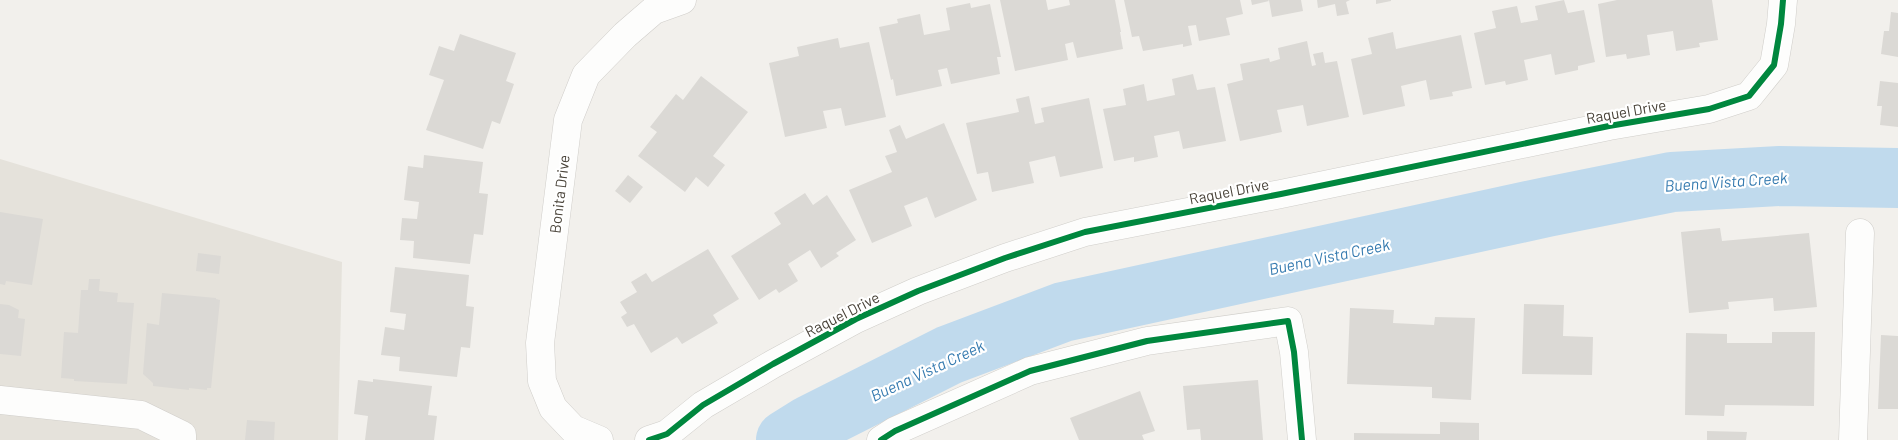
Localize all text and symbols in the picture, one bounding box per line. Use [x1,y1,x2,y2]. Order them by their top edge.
street label: Raquel Drive [1585,95,1667,127]
street label: Bonita Drive [545,154,573,234]
water label: Buena Vista Creek [1664,167,1788,195]
street label: Raquel Drive [1188,174,1270,208]
water label: Buena Vista Creek [1267,234,1391,278]
street label: Raquel Drive [802,288,882,340]
water label: Buena Vista Creek [867,335,987,405]

